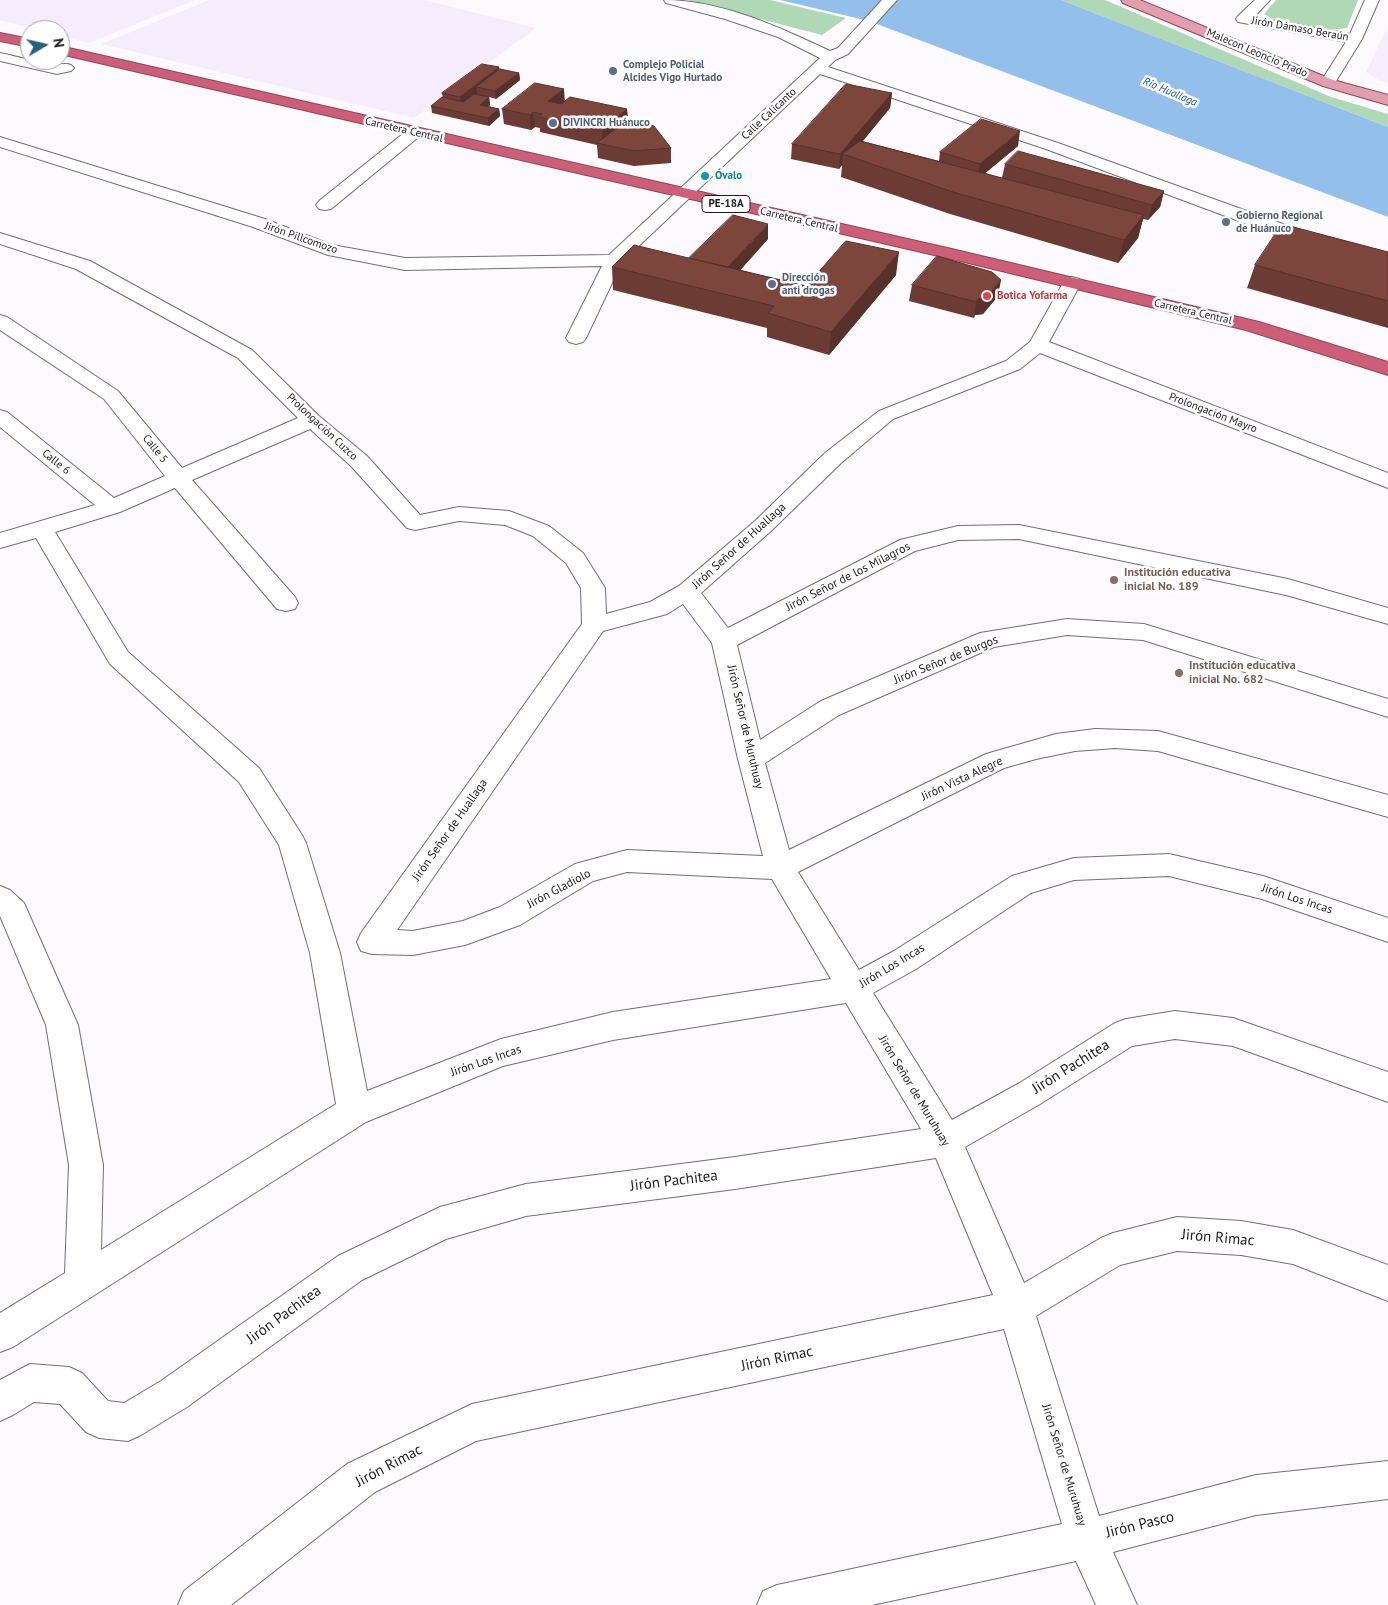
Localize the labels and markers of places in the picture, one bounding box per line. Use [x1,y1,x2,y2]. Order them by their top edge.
place label: Complejo Policial Alcides Vigo Hurtado [623,58,722,84]
marker: Complejo Policial Alcides Vigo Hurtado [607,65,619,77]
place label: DIVINCRI Huánuco [563,116,650,130]
marker: DIVINCRI Huánuco [547,117,559,129]
place label: Óvalo [715,169,742,183]
marker: Óvalo [699,170,711,182]
place label: Gobierno Regional de Huánuco [1236,209,1323,235]
marker: Gobierno Regional de Huánuco [1220,216,1232,228]
place label: Dirección anti drogas [782,271,835,297]
marker: Dirección anti drogas [766,278,778,290]
place label: Botica Yofarma [997,289,1067,303]
marker: Botica Yofarma [981,290,993,302]
place label: Institución educativa inicial No. 189 [1124,566,1231,594]
marker: Institución educativa inicial No. 189 [1108,574,1120,586]
place label: Institución educativa inicial No. 682 [1189,659,1296,687]
marker: Institución educativa inicial No. 682 [1173,667,1185,679]

